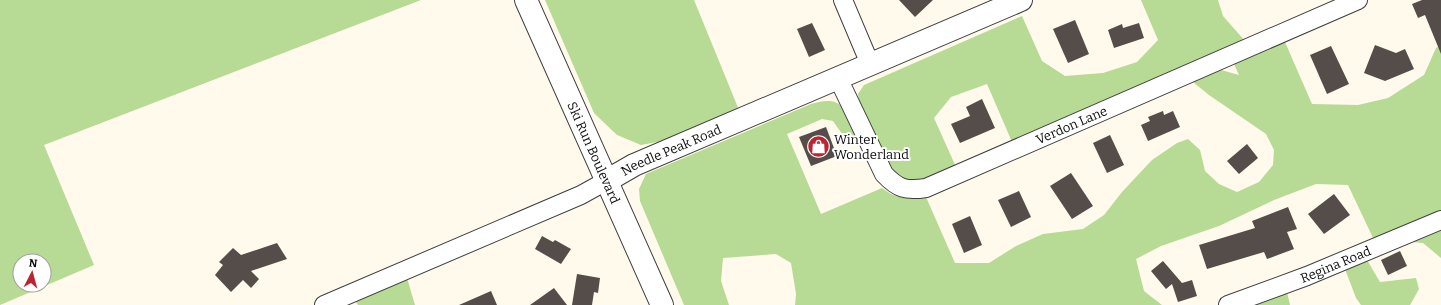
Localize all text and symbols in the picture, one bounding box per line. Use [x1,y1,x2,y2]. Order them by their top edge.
street label: Ski Run Boulevard [565,99,623,206]
street label: Verdon Lane [1034,103,1109,147]
street label: Needle Peak Road [618,121,724,178]
place label: Winter Wonderland [834,132,909,162]
shop icon: Winter Wonderland [805,133,831,159]
street label: Regina Road [1298,243,1373,285]
north arrow [12,253,52,293]
text: N [28,257,38,271]

